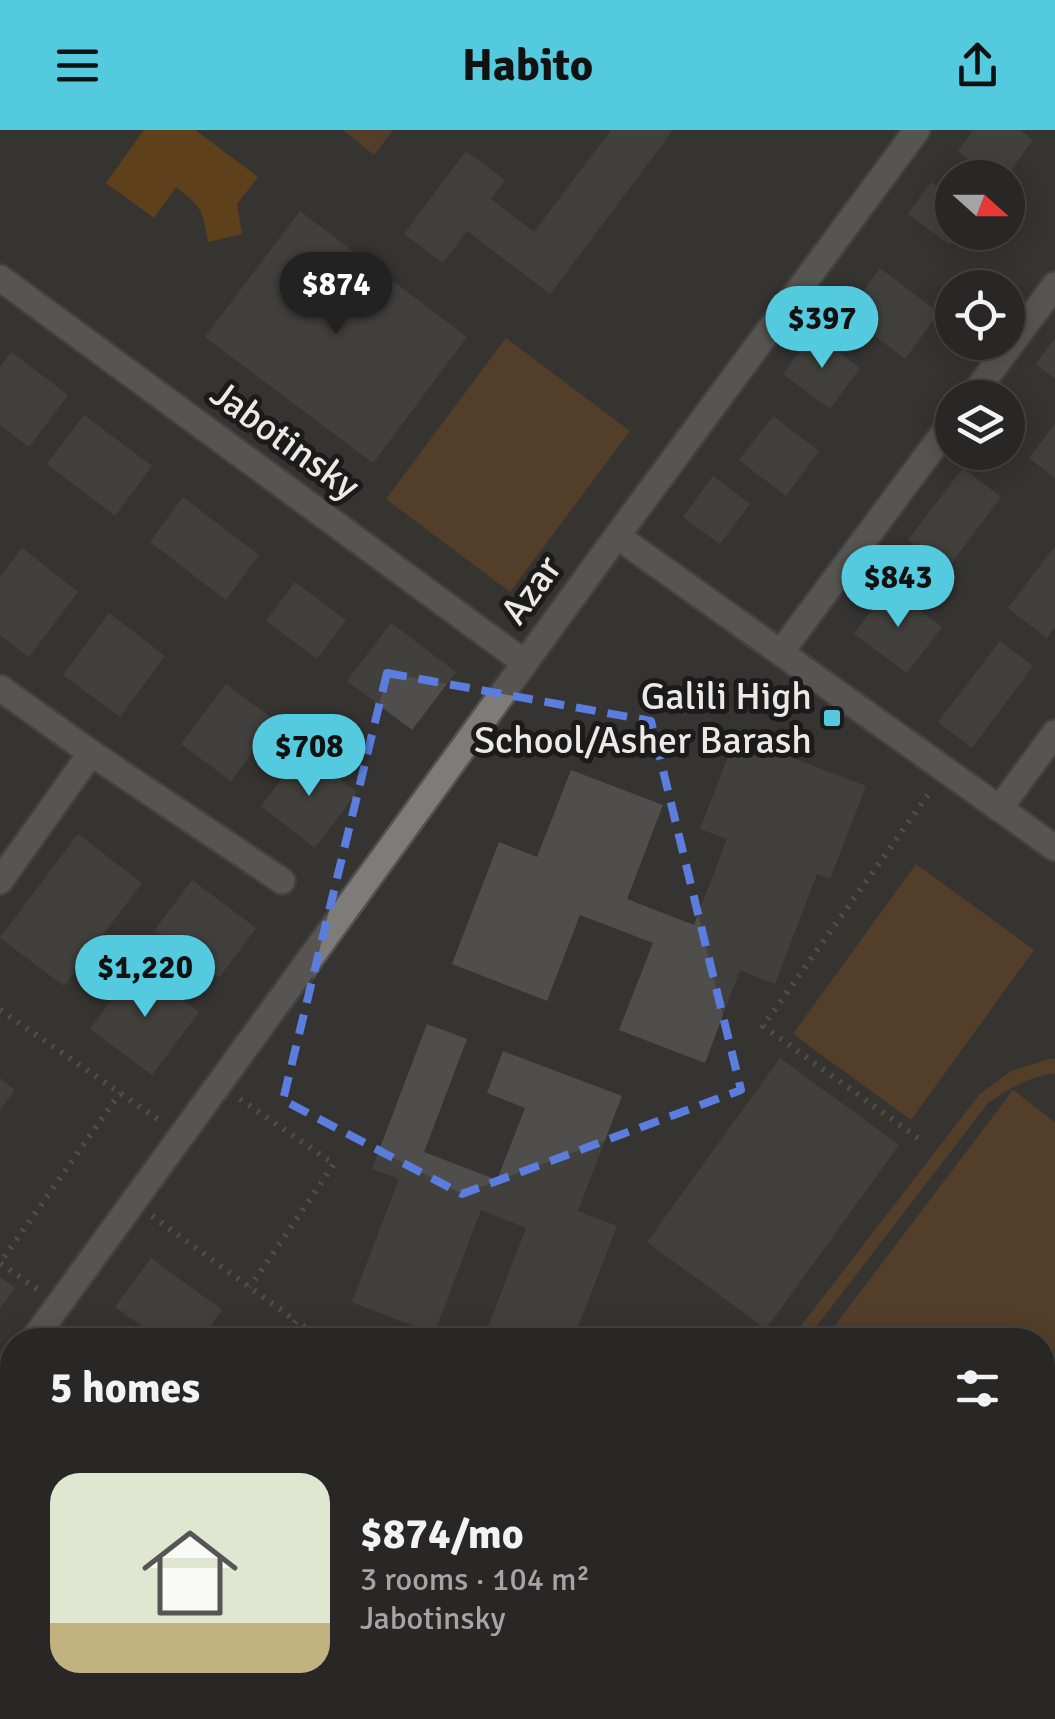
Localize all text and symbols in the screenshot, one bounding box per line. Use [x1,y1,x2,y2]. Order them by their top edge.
icon: menu [50,38,105,93]
text: Habito [462,38,593,93]
icon: share [950,38,1005,93]
north arrow [935,160,1025,250]
map controls [935,160,1025,470]
pin: $874 [277,252,395,337]
text: $874 [301,265,371,304]
button: locate [935,270,1025,360]
pin: $397 [763,286,881,371]
text: $397 [787,299,857,338]
street label: Jabotinsky [201,370,369,510]
button: layers [935,380,1025,470]
pin: $843 [839,545,957,630]
street label: Azar [490,546,572,634]
text: $843 [863,558,933,597]
place label: Galili High School/Asher Barash [474,673,812,764]
marker: Galili High School/Asher Barash [821,707,843,729]
pin: $708 [250,714,368,799]
text: $708 [274,727,344,766]
pin: $1,220 [64,935,226,1020]
text: $1,220 [97,948,193,987]
icon: filters [950,1361,1005,1416]
text: 5 homes [50,1363,200,1414]
text: $874/mo [360,1509,524,1560]
icon: home [130,1513,250,1633]
text: 3 rooms · 104 m² [360,1560,590,1599]
text: Jabotinsky [360,1599,506,1638]

